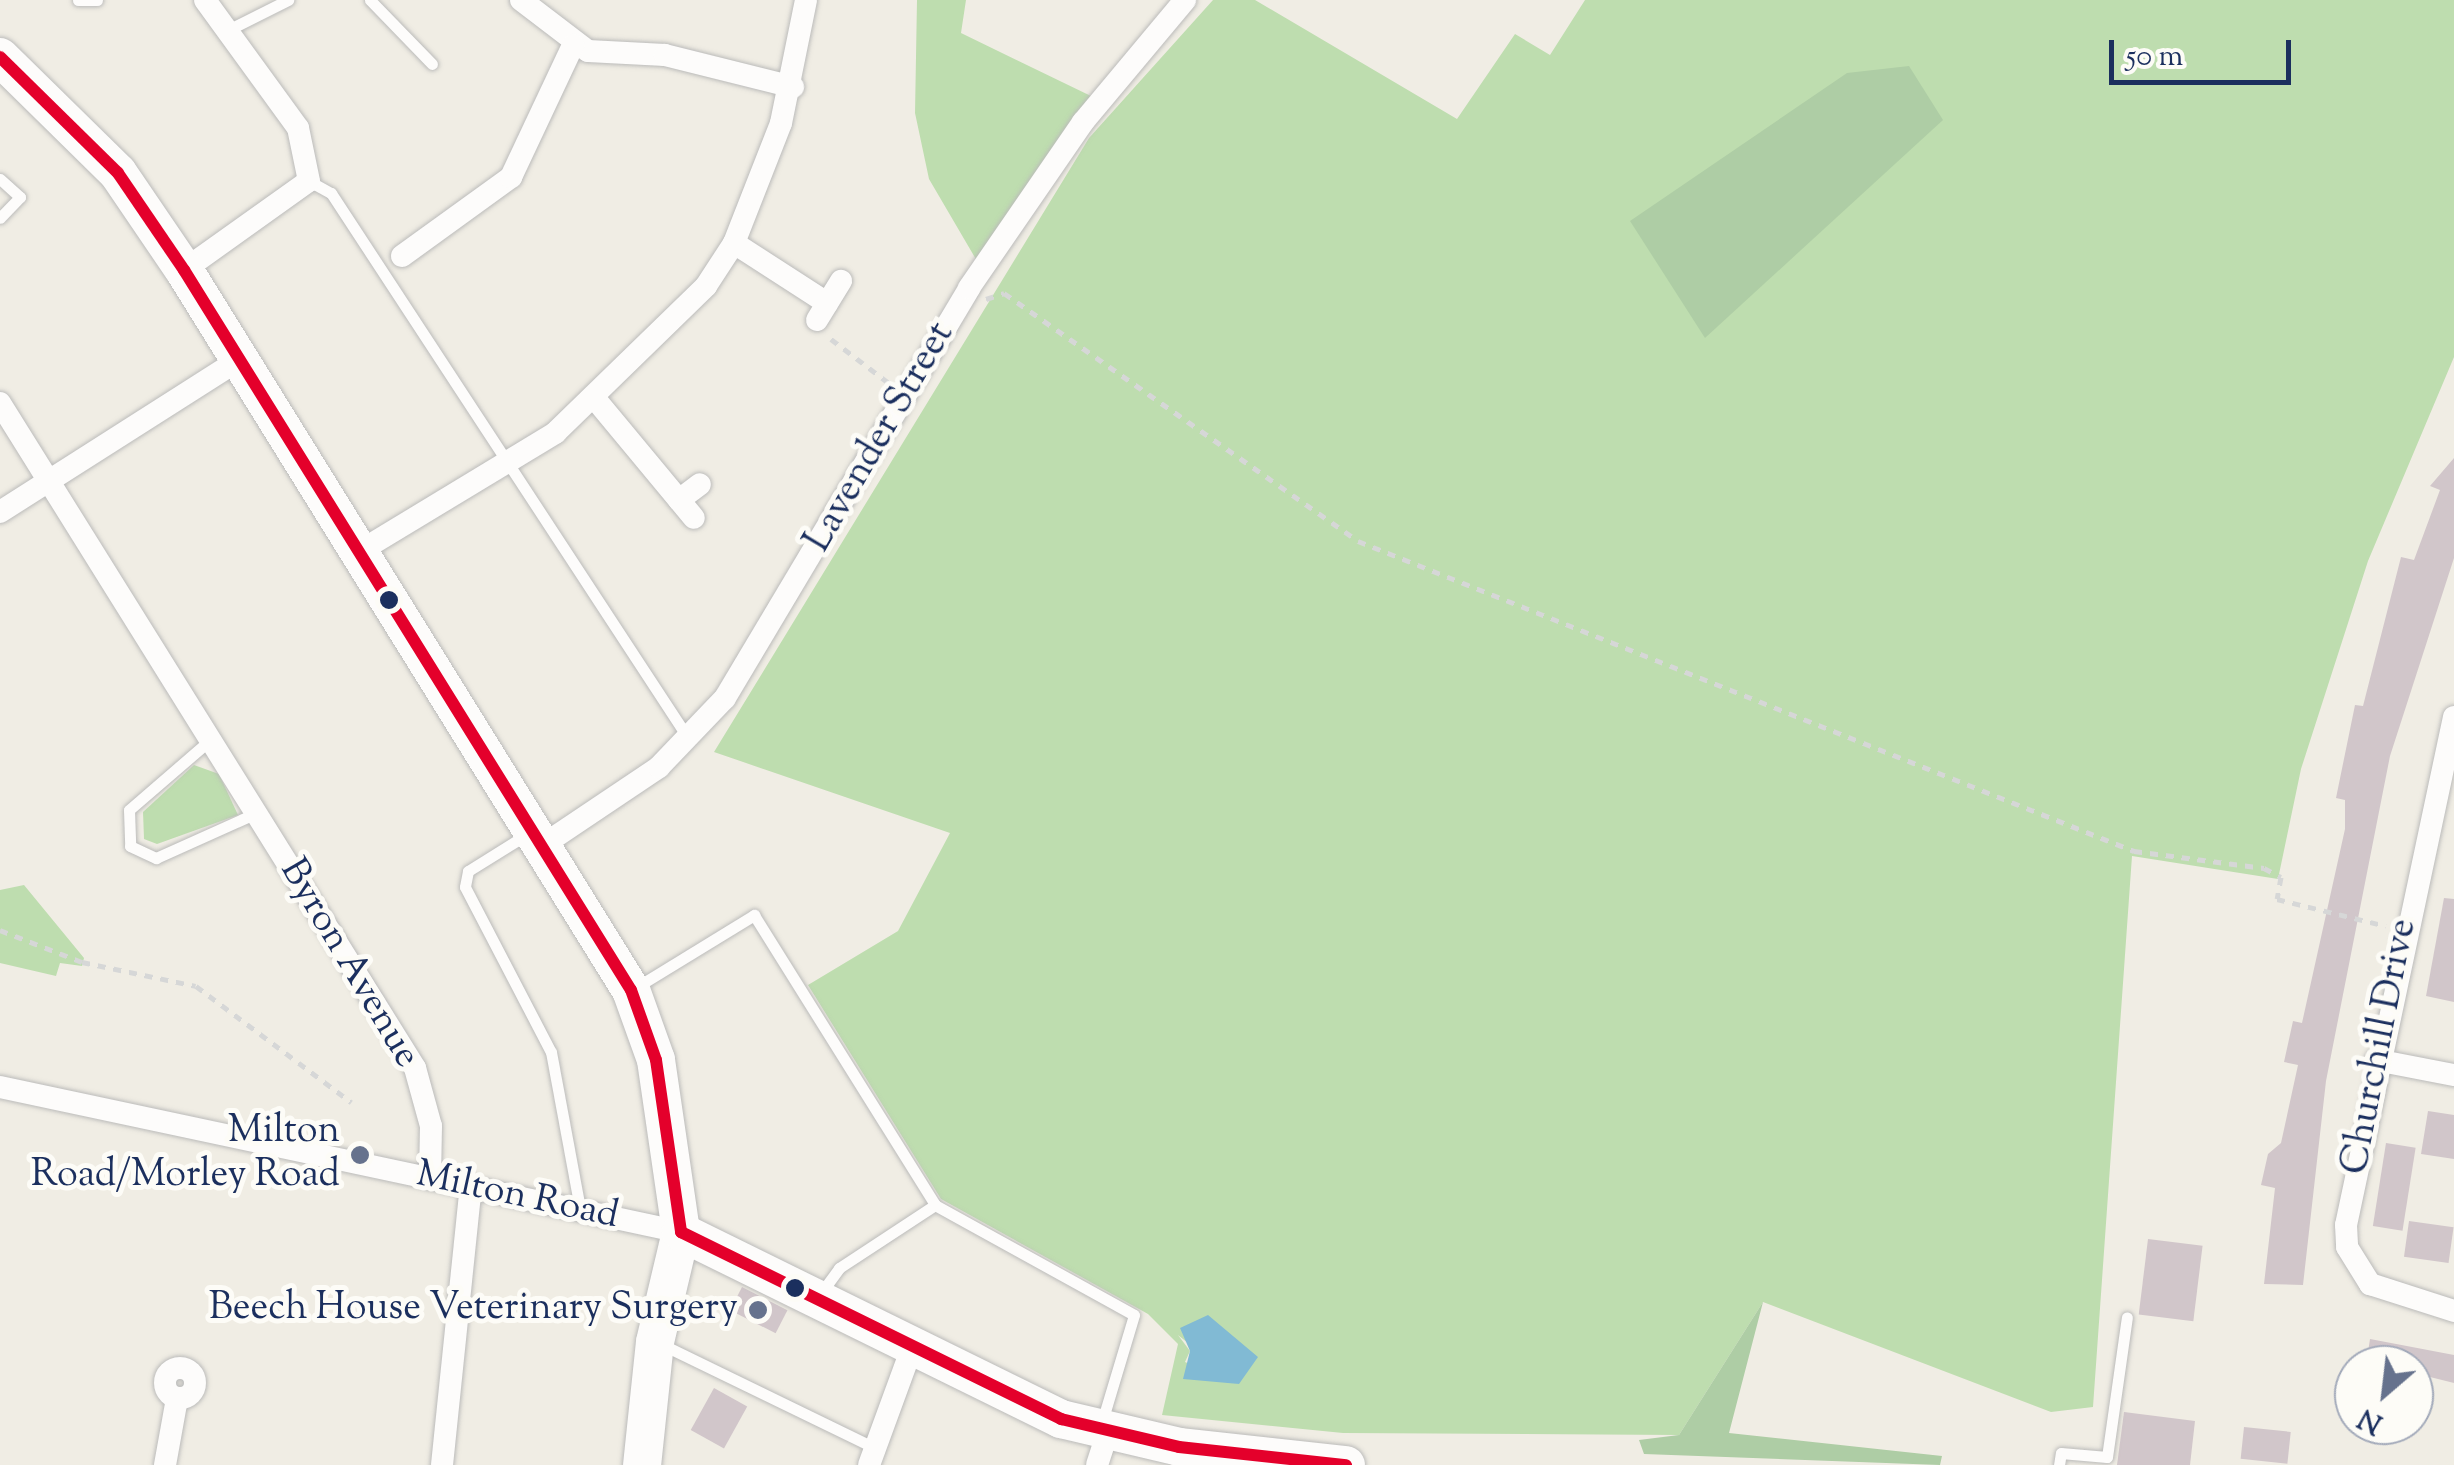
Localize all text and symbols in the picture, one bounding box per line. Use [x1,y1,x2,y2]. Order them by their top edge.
scale bar [2114,20,2296,82]
text: 50 m [2126,36,2183,79]
street label: Lavender Street [797,315,965,561]
unlabelled marker [379,590,399,610]
street label: Byron Avenue [268,851,428,1077]
street label: Churchill Drive [2334,915,2428,1179]
place label: Milton Road/Morley Road [31,1110,340,1200]
marker: Milton Road/Morley Road [349,1144,371,1166]
street label: Milton Road [412,1153,622,1241]
unlabelled marker [785,1278,805,1298]
place label: Beech House Veterinary Surgery [209,1287,738,1333]
marker: Beech House Veterinary Surgery [747,1299,769,1321]
north arrow [2334,1345,2434,1445]
text: N [2352,1397,2390,1443]

